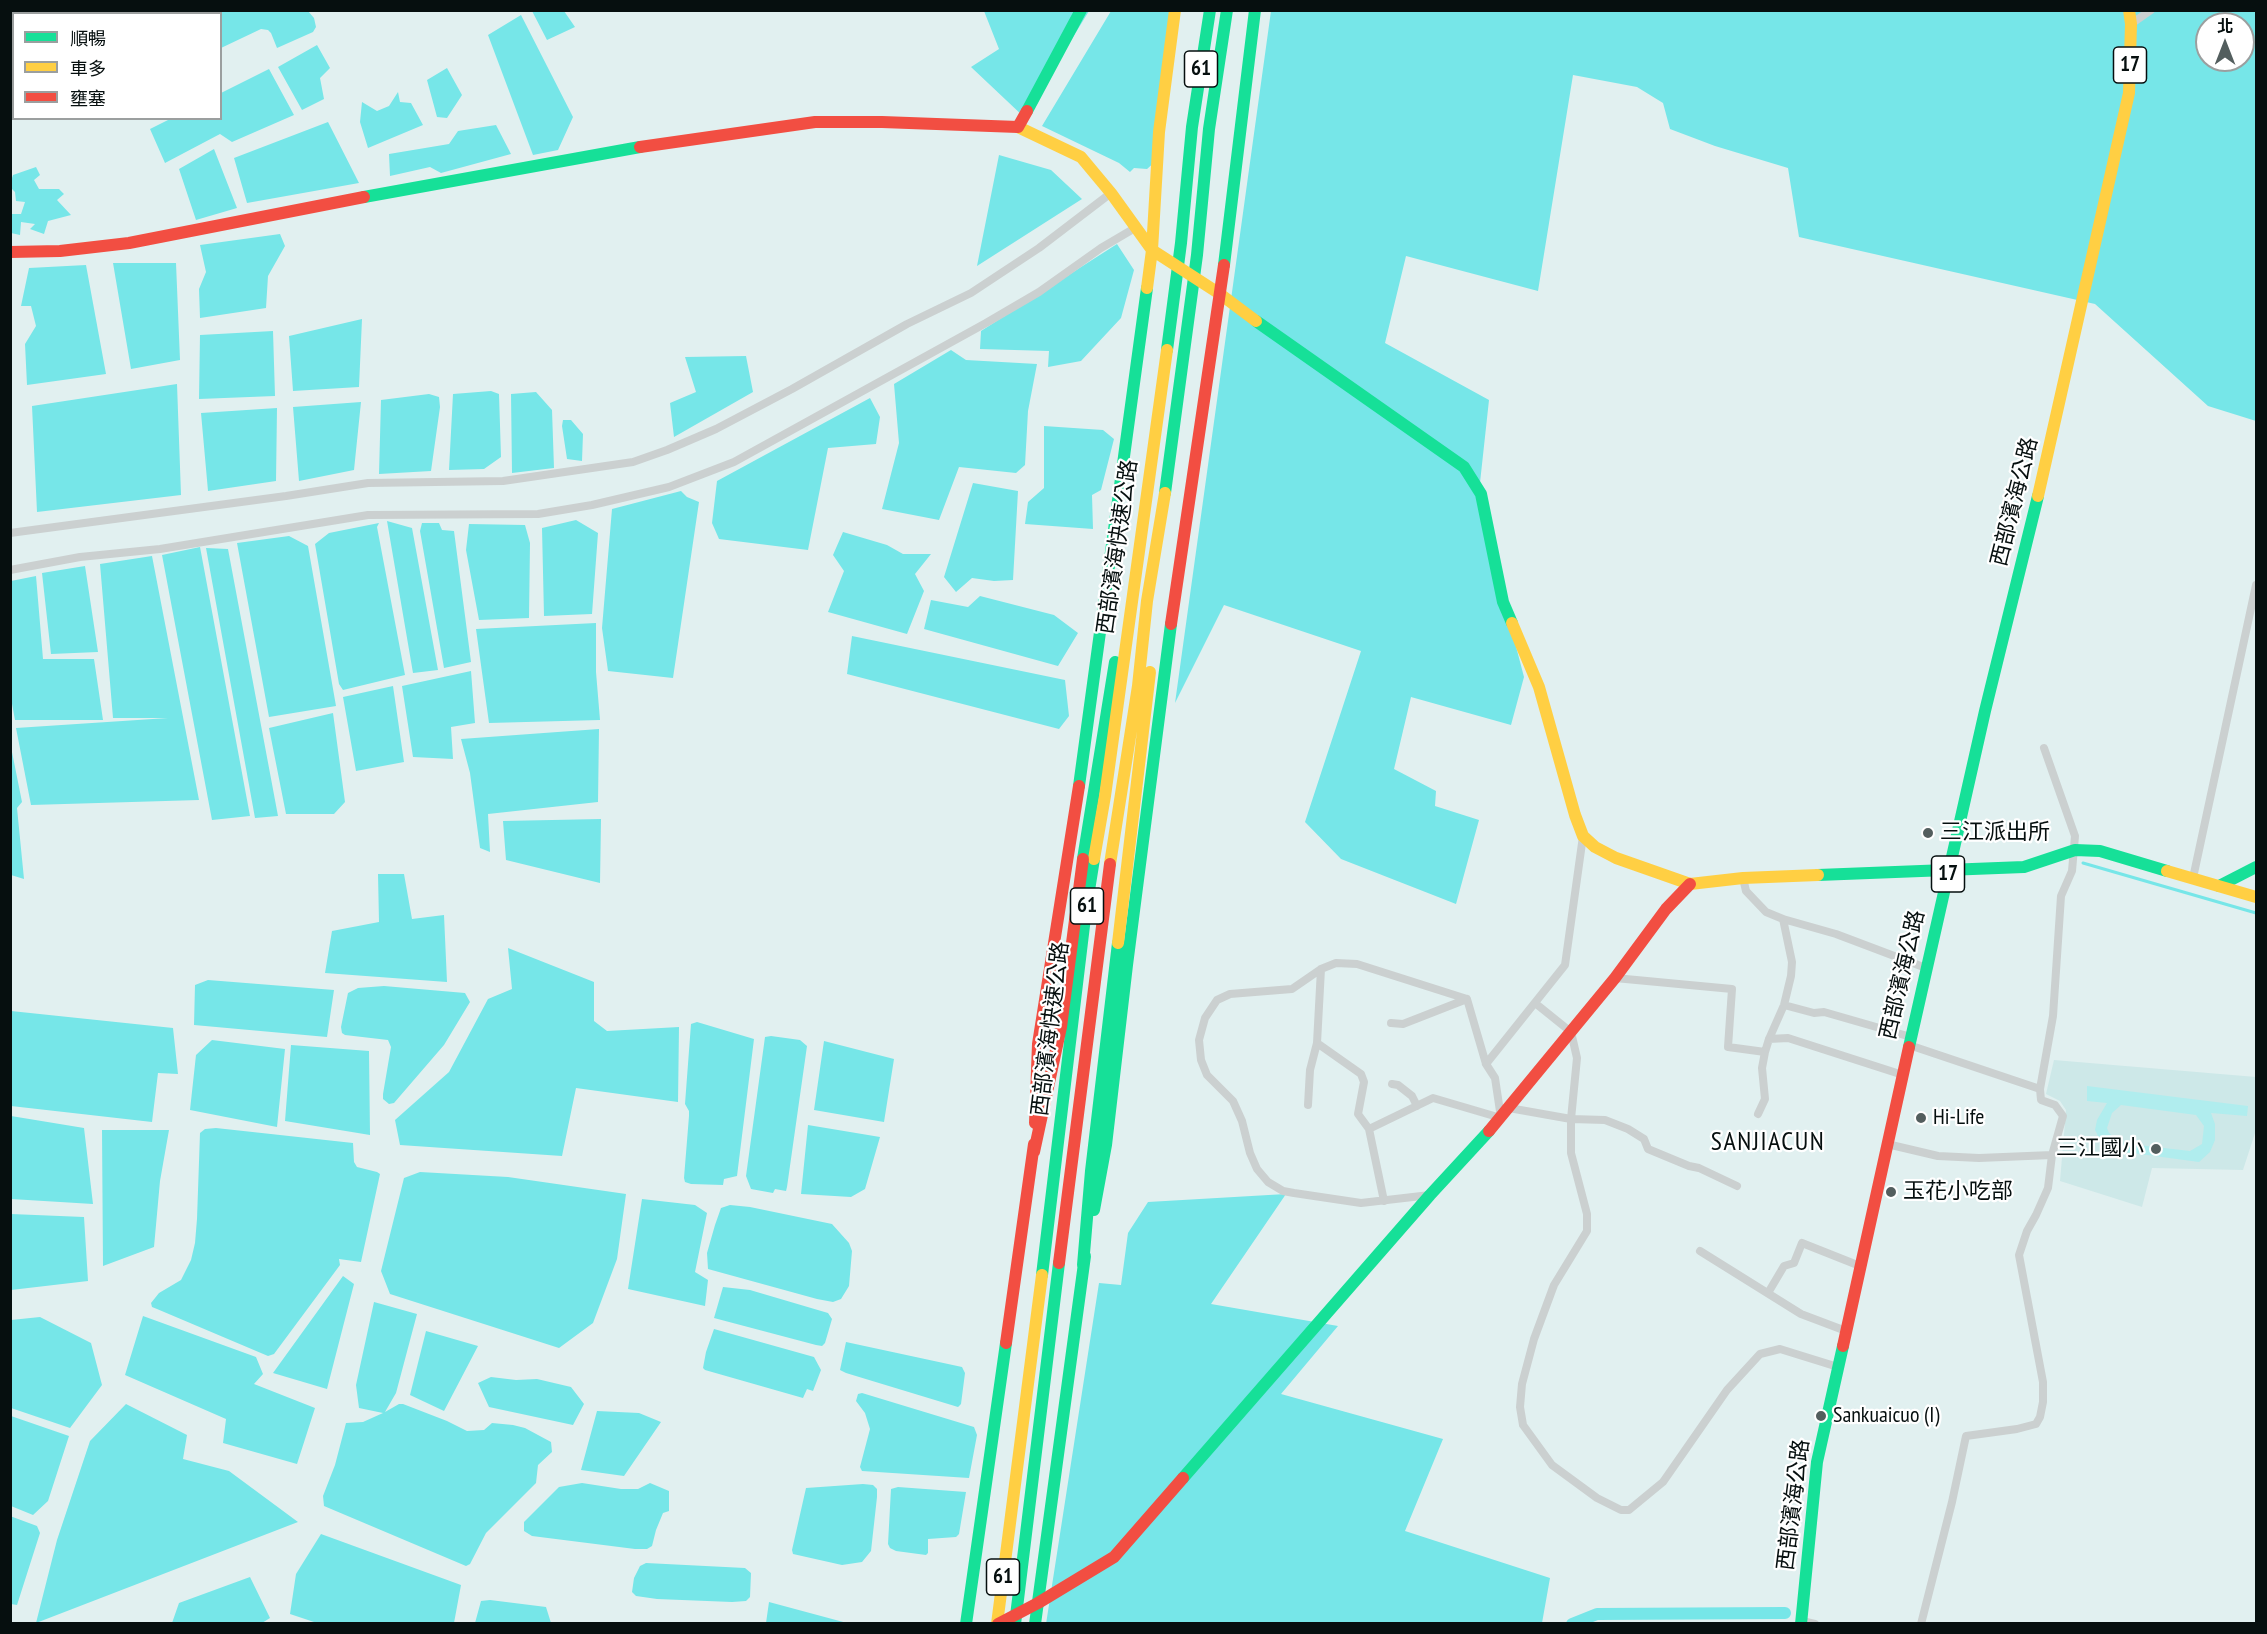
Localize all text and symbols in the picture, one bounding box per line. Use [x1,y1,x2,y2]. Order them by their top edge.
legend [12,12,222,120]
north arrow [2195,12,2255,72]
text: 北 [2217,16,2233,36]
text: 順暢 [70,27,106,50]
road number: 17 [2114,47,2146,83]
road number: 61 [1184,51,1218,87]
text: 車多 [70,57,106,80]
text: 壅塞 [70,87,106,110]
street label: 西部濱海公路 [1986,435,2044,569]
street label: 西部濱海快速公路 [1093,458,1143,636]
place label: 三江派出所 [1940,820,2050,846]
marker: 三江派出所 [1921,826,1935,840]
road number: 17 [1932,856,1964,892]
road number: 61 [1070,888,1104,924]
street label: 西部濱海公路 [1875,908,1931,1042]
street label: 西部濱海快速公路 [1027,940,1075,1118]
place label: Hi-Life [1933,1105,1984,1131]
marker: Hi-Life [1914,1111,1928,1125]
district label: SANJIACUN [1711,1127,1825,1159]
place label: 三江國小 [2056,1136,2144,1162]
marker: 三江國小 [2149,1142,2163,1156]
place label: 玉花小吃部 [1903,1179,2013,1205]
marker: 玉花小吃部 [1884,1185,1898,1199]
place label: Sankuaicuo (I) [1833,1403,1939,1429]
marker: Sankuaicuo (I) [1814,1409,1828,1423]
street label: 西部濱海公路 [1773,1438,1815,1572]
road number: 61 [986,1559,1020,1595]

